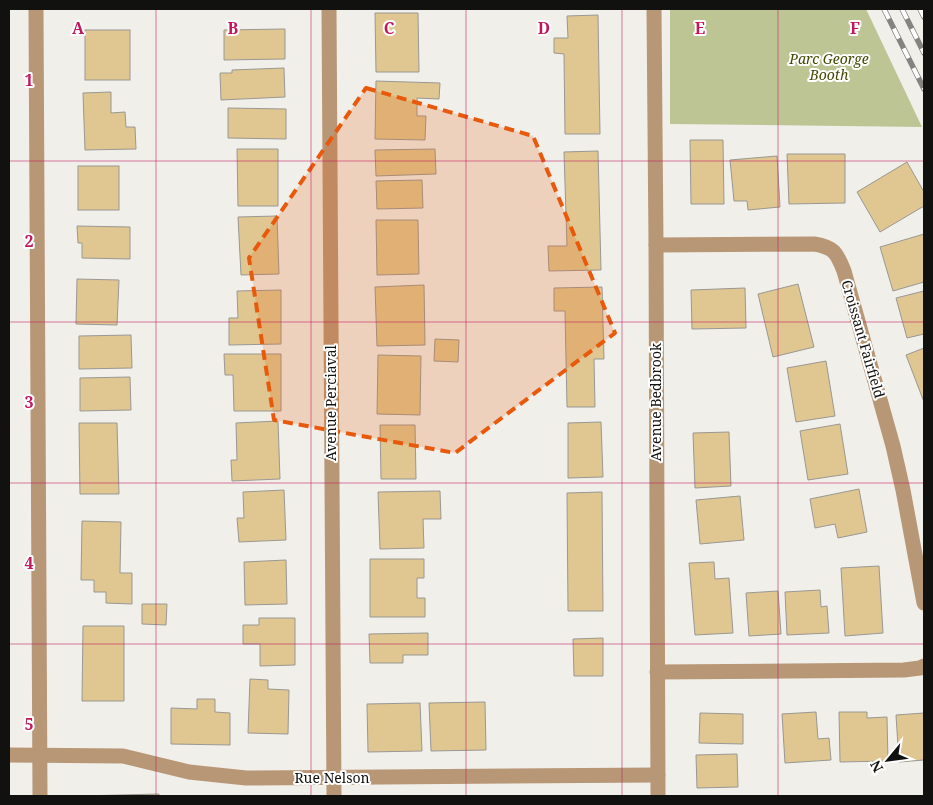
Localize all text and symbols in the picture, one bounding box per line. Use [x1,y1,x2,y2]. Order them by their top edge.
text: A [72,17,85,39]
text: B [228,17,239,39]
text: C [384,17,395,39]
text: D [538,17,550,39]
text: E [695,17,705,39]
text: F [850,17,860,39]
park label: Parc George Booth [788,49,869,84]
text: 1 [24,69,34,91]
text: 2 [24,230,34,252]
street label: Croissant Fairfield [838,277,890,401]
street label: Avenue Bedbrook [646,342,665,461]
street label: Avenue Perciaval [321,344,340,461]
text: 3 [24,391,34,413]
text: 4 [24,552,34,574]
text: 5 [24,713,34,735]
north arrow [863,735,913,785]
text: N [865,757,887,776]
street label: Rue Nelson [294,768,370,787]

